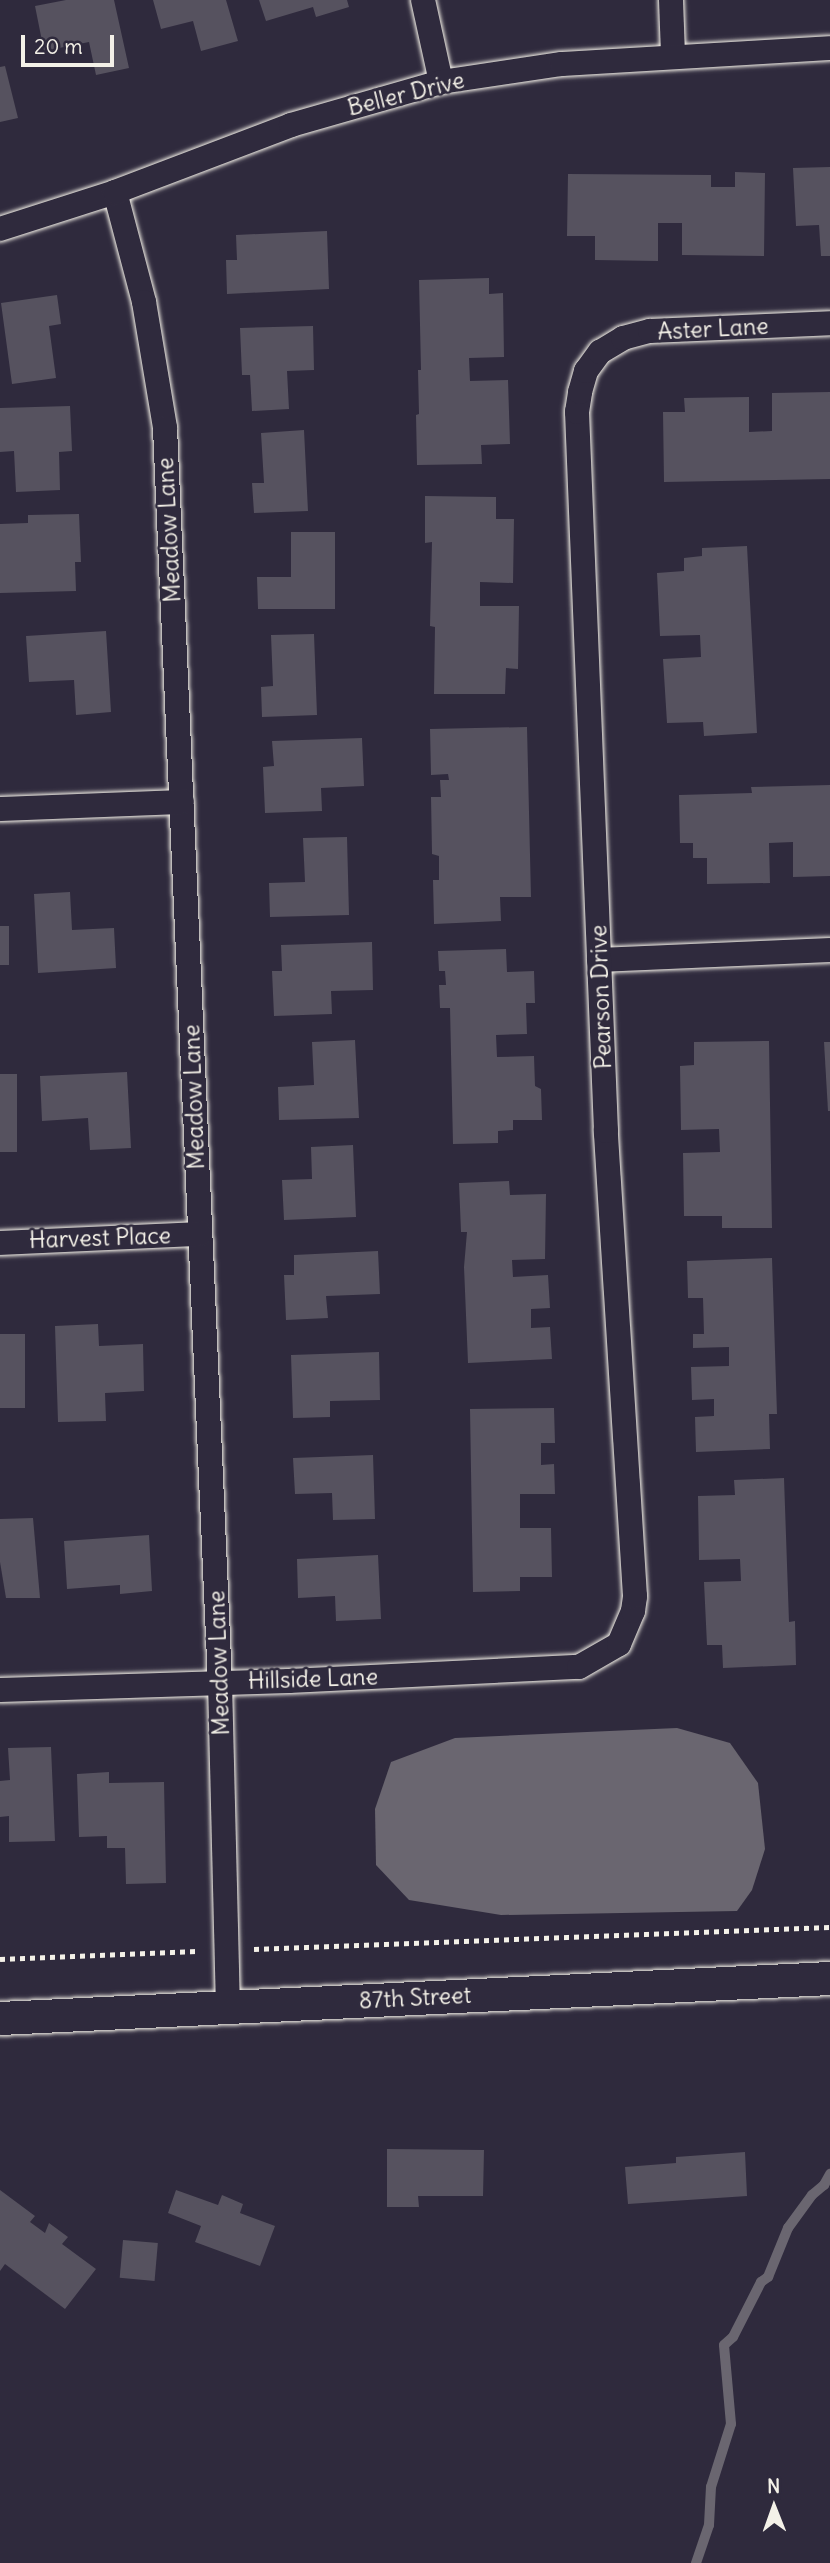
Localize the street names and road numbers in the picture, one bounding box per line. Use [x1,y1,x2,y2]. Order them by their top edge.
street label: Beller Drive [345,66,467,122]
street label: Aster Lane [657,312,769,346]
street label: Meadow Lane [151,457,187,603]
street label: Pearson Drive [585,924,617,1070]
street label: Meadow Lane [178,1024,210,1170]
street label: Harvest Place [29,1222,171,1254]
street label: Meadow Lane [203,1590,235,1736]
street label: Hillside Lane [248,1663,378,1695]
street label: 87th Street [358,1981,472,2015]

